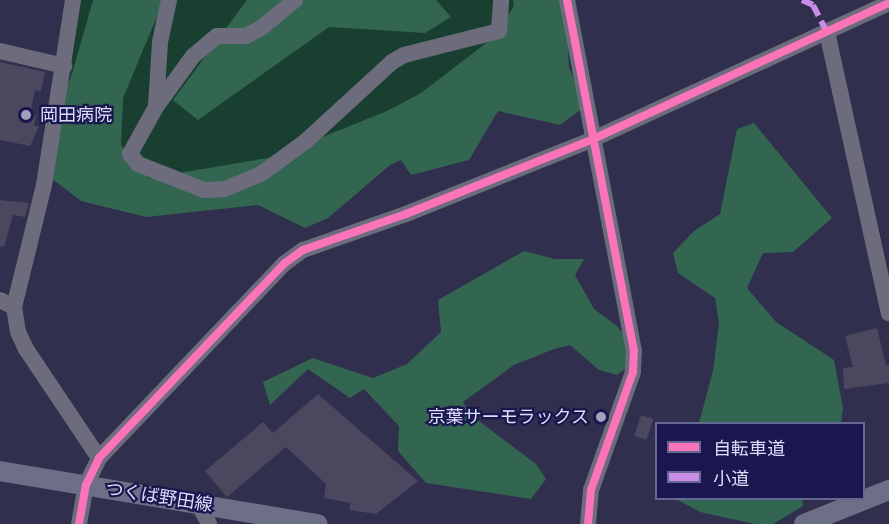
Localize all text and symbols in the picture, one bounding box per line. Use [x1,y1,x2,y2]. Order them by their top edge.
place label: 岡田病院 [40,104,112,126]
marker: 岡田病院 [17,106,35,124]
place label: 京葉サーモラックス [427,406,589,428]
marker: 京葉サーモラックス [594,410,608,424]
legend [655,422,865,500]
text: 自転車道 [713,437,785,461]
text: 小道 [713,467,749,491]
street label: つくば野田線 [104,478,214,516]

